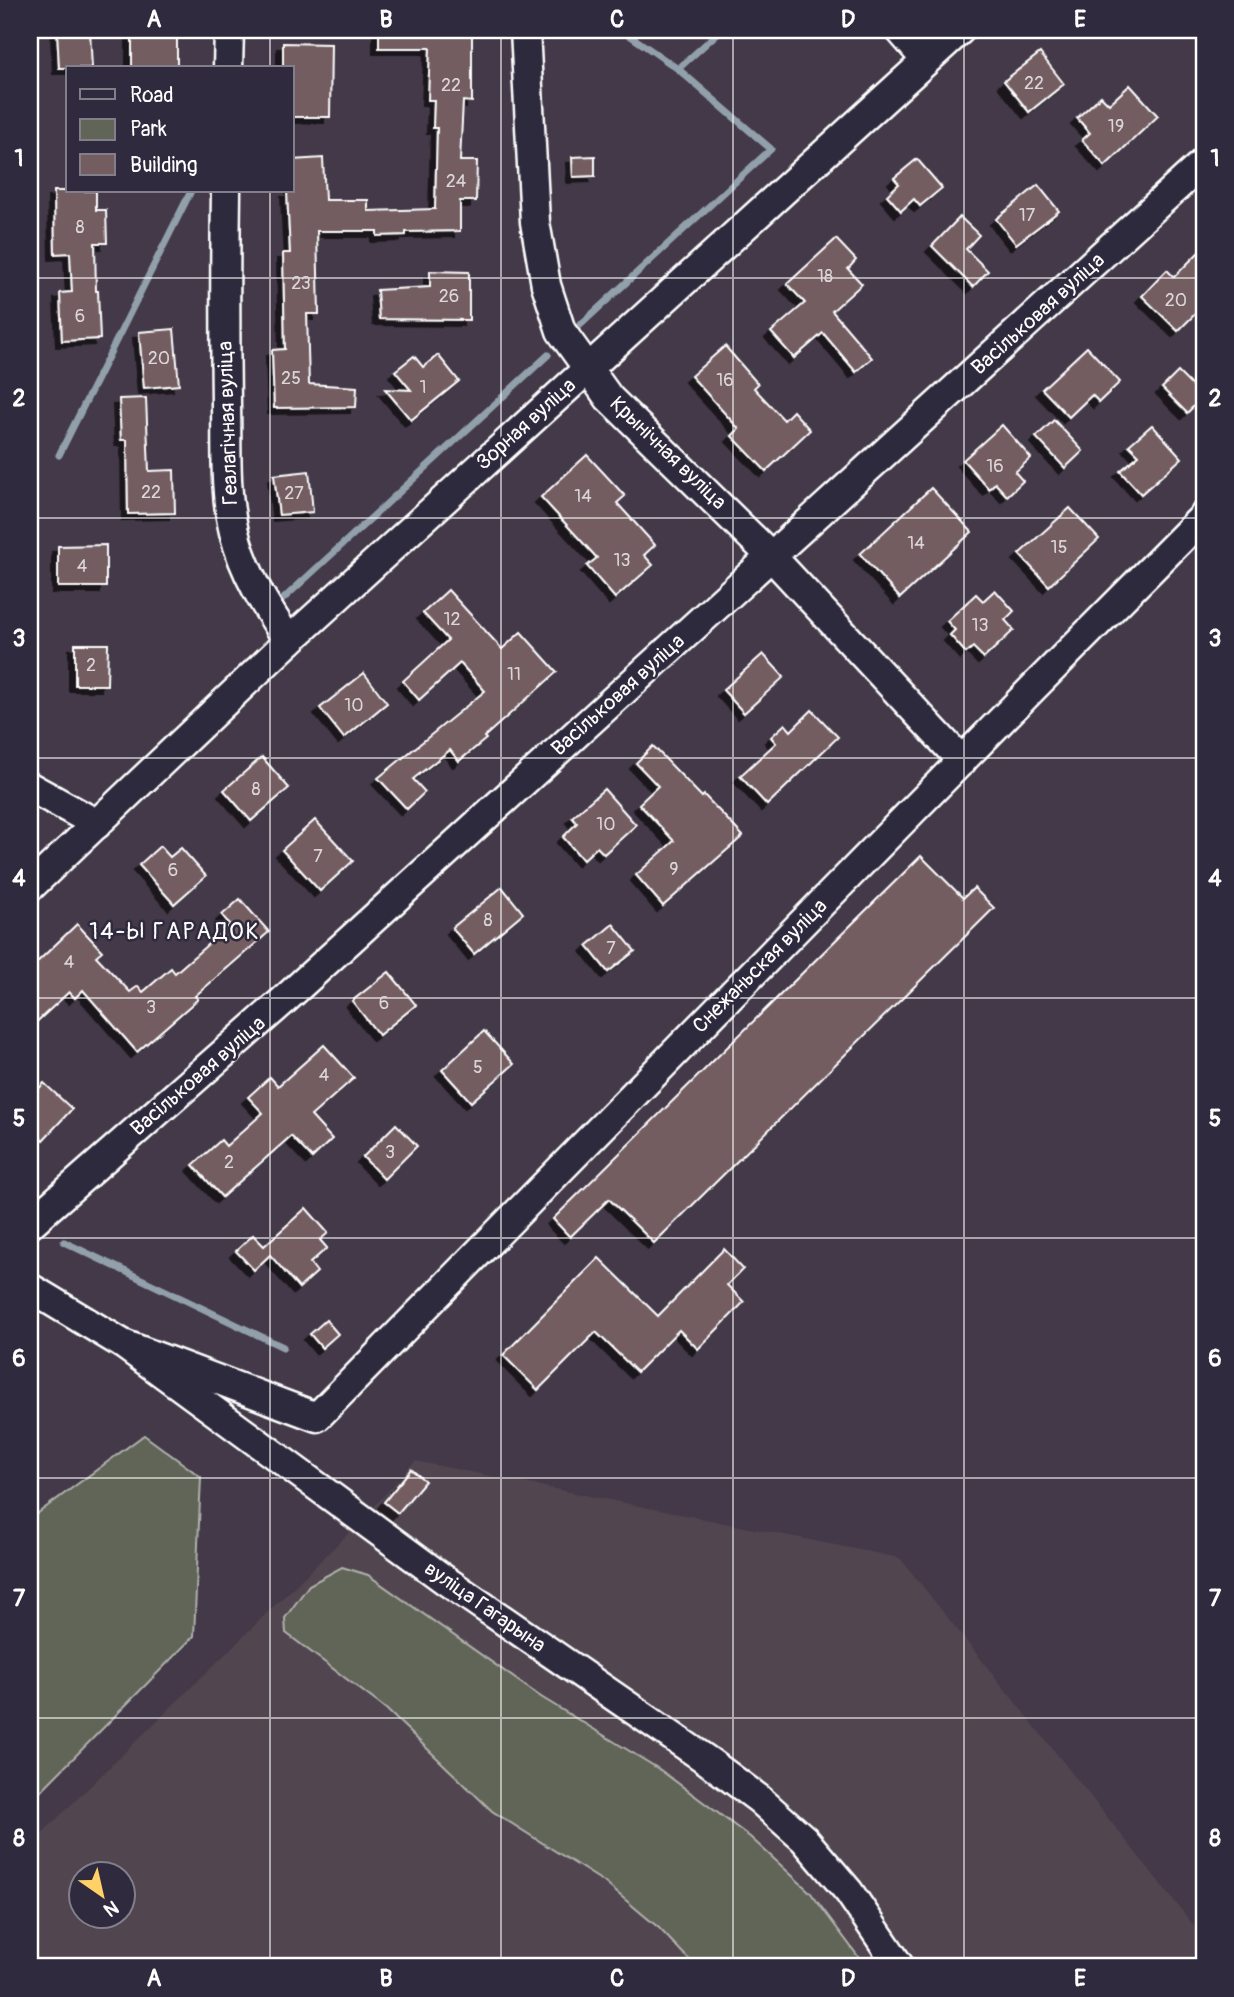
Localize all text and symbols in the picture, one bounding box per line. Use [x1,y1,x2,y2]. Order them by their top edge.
text: A [147,5,162,34]
text: B [379,5,393,34]
text: C [610,5,624,34]
text: D [841,5,855,34]
text: E [1074,5,1086,34]
legend [66,66,294,192]
house number: 22 [1024,72,1044,95]
house number: 22 [441,74,461,97]
text: Road [130,82,174,109]
house number: 19 [1108,115,1124,138]
text: Park [130,116,167,143]
text: 1 [15,144,24,173]
text: 1 [1211,144,1220,173]
text: Building [130,152,197,179]
house number: 24 [446,170,467,193]
house number: 17 [1019,204,1036,227]
house number: 8 [75,216,85,239]
street label: Васільковая вуліца [966,247,1110,381]
house number: 18 [817,265,833,288]
house number: 23 [291,272,311,295]
house number: 26 [439,285,459,308]
house number: 20 [1165,289,1187,312]
house number: 6 [75,305,85,328]
street label: Геалагічная вуліца [212,340,244,506]
house number: 20 [148,347,170,370]
house number: 25 [281,367,301,390]
house number: 16 [716,369,734,392]
street label: Зорная вуліца [470,372,582,476]
house number: 1 [419,376,427,399]
text: 2 [13,384,26,413]
text: 2 [1209,384,1222,413]
street label: Крынічная вуліца [604,390,732,516]
house number: 16 [986,455,1004,478]
house number: 22 [141,481,161,504]
house number: 27 [284,482,304,505]
house number: 14 [574,485,592,508]
house number: 14 [907,532,925,555]
house number: 15 [1051,536,1067,559]
house number: 13 [613,549,631,572]
house number: 4 [77,555,88,578]
house number: 12 [443,608,461,631]
house number: 13 [971,614,989,637]
text: 3 [13,624,25,653]
text: 3 [1209,624,1221,653]
street label: Васільковая вуліца [546,628,690,762]
house number: 2 [86,654,96,677]
house number: 11 [507,663,521,686]
house number: 10 [344,694,364,717]
house number: 8 [251,778,261,801]
house number: 10 [596,813,616,836]
house number: 7 [313,845,323,868]
house number: 9 [669,858,679,881]
house number: 6 [168,859,178,882]
text: 4 [12,864,26,893]
text: 4 [1208,864,1222,893]
street label: Снежаньская вуліца [687,893,833,1039]
house number: 8 [483,909,493,932]
district label: 14-Ы ГАРАДОК [89,917,261,946]
house number: 7 [606,937,616,960]
house number: 4 [64,951,75,974]
house number: 6 [379,992,389,1015]
house number: 3 [146,996,156,1019]
street label: Васільковая вуліца [125,1010,271,1142]
house number: 5 [473,1056,483,1079]
house number: 4 [319,1064,330,1087]
text: 5 [13,1104,25,1133]
text: 5 [1209,1104,1221,1133]
house number: 3 [385,1141,395,1164]
house number: 2 [224,1151,234,1174]
text: 6 [12,1344,26,1373]
text: 6 [1208,1344,1222,1373]
street label: вуліца Гагарына [419,1555,551,1659]
text: 7 [13,1584,26,1613]
text: 7 [1209,1584,1222,1613]
text: 8 [13,1824,25,1853]
text: 8 [1209,1824,1221,1853]
north arrow [66,1860,136,1930]
text: N [99,1895,123,1922]
text: A [147,1964,162,1993]
text: B [379,1964,393,1993]
text: C [610,1964,624,1993]
text: D [841,1964,855,1993]
text: E [1074,1964,1086,1993]

